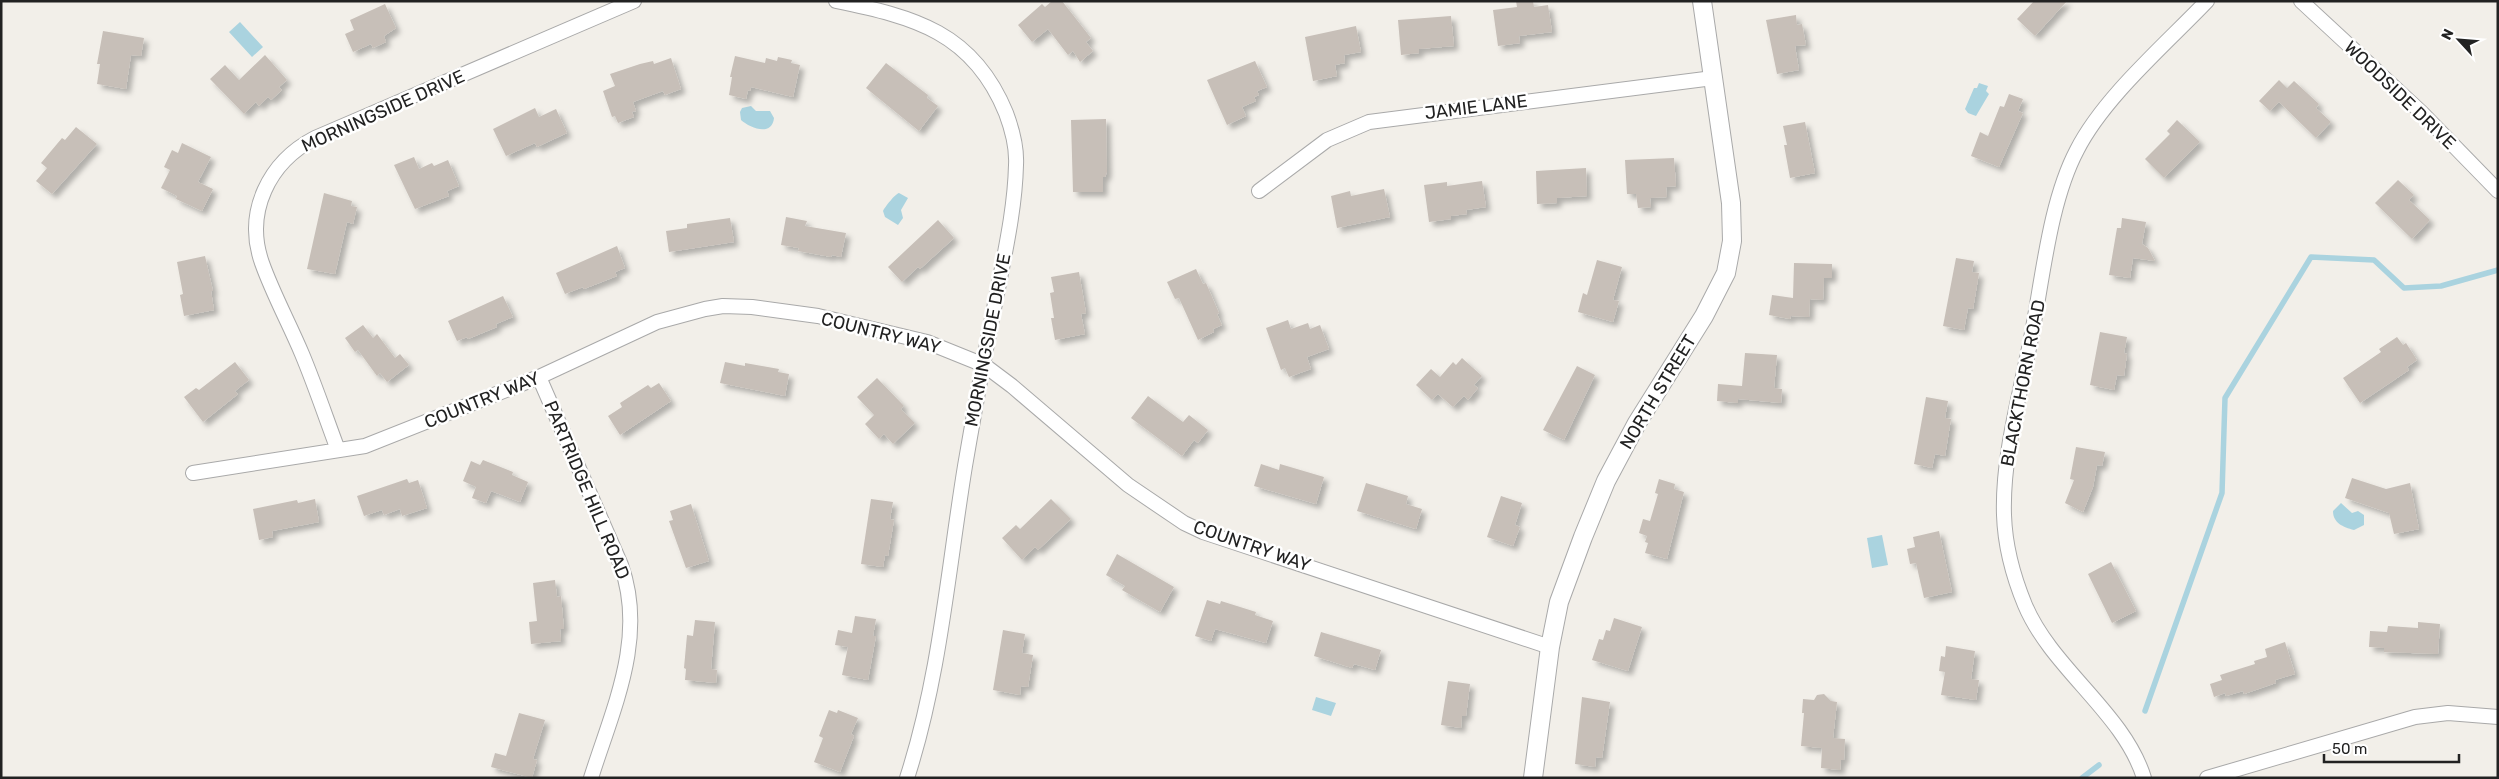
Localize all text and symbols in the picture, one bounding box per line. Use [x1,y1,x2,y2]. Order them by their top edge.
north arrow [2434,15,2484,65]
text: N [2438,26,2458,43]
street label: WOODSIDE DRIVE [2340,36,2460,154]
street label: MORNINGSIDE DRIVE [298,65,468,157]
street label: JAMIE LANE [1423,90,1529,124]
street label: MORNINGSIDE DRIVE [960,251,1016,429]
street label: BLACKTHORN ROAD [1996,298,2050,468]
street label: COUNTRY WAY [819,307,944,359]
street label: NORTH STREET [1615,331,1701,453]
street label: COUNTRY WAY [421,367,543,433]
street label: PARTRIDGE HILL ROAD [539,397,635,583]
street label: COUNTRY WAY [1190,516,1314,576]
scale bar [2324,732,2459,764]
text: 50 m [2332,740,2367,758]

